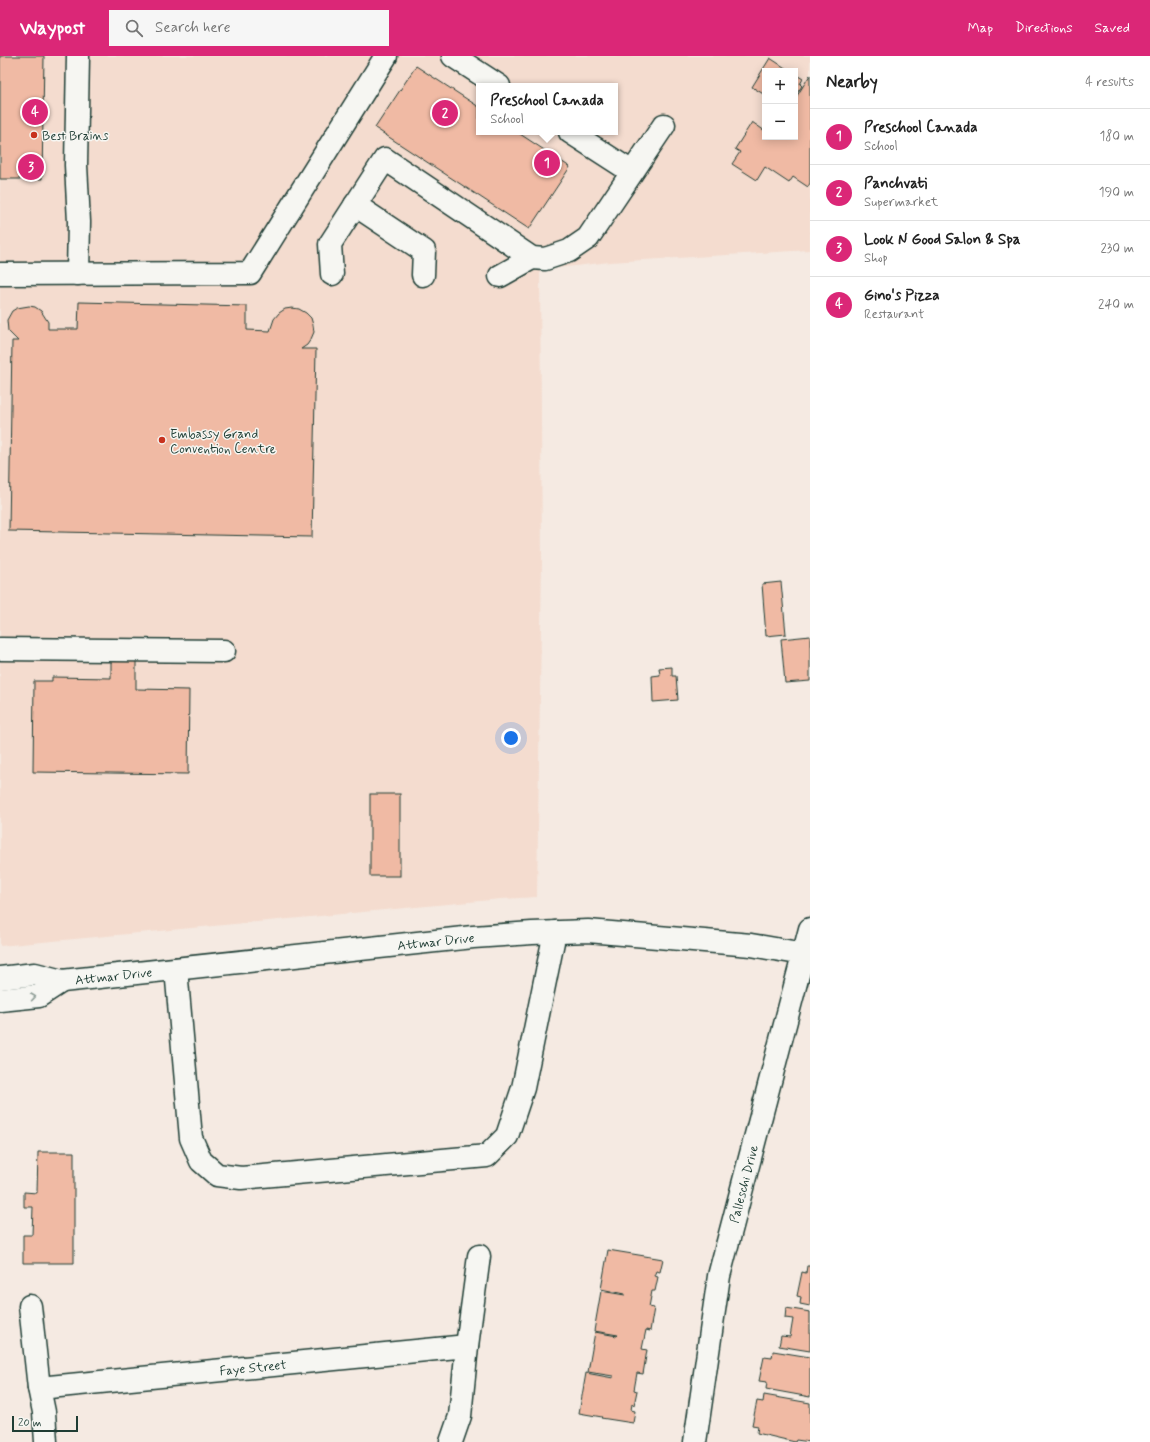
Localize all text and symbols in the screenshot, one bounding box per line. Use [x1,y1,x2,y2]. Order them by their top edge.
search box [109,10,389,46]
text: Waypost [20,16,85,41]
icon: search [123,17,145,39]
text: Search here [155,18,231,38]
text: Map [967,19,993,37]
text: Directions [1015,19,1073,37]
text: Saved [1095,19,1130,37]
map controls [762,68,798,140]
button: + [762,68,798,104]
text: Nearby [826,71,878,93]
text: 4 results [1085,74,1134,91]
popup [476,83,618,135]
text: Preschool Canada [490,91,604,111]
pin: 4 [22,97,48,127]
pin: 2 [432,98,458,128]
button: − [762,104,798,140]
text: School [490,111,524,128]
text: Preschool Canada [864,118,977,138]
place label: Best Brains [42,128,109,145]
text: 1 [836,128,842,145]
text: 180 m [1099,128,1134,145]
marker: Best Brains [29,130,39,140]
text: School [864,138,898,155]
pin: 1 [534,148,560,178]
pin: 3 [18,152,44,182]
text: Panchvati [864,174,927,194]
text: 2 [836,184,842,201]
text: 190 m [1099,184,1134,201]
text: Supermarket [864,194,938,211]
text: Look N Good Salon & Spa [864,230,1020,250]
text: 3 [836,240,842,257]
text: 230 m [1100,240,1134,257]
text: Shop [864,250,888,267]
text: Gino's Pizza [864,286,939,306]
text: 4 [835,296,843,313]
text: 240 m [1098,296,1134,313]
text: Restaurant [864,306,924,323]
place label: Embassy Grand Convention Centre [170,426,276,458]
marker: Embassy Grand Convention Centre [157,435,167,445]
your location [501,728,521,748]
street label: Attmar Drive [396,930,475,955]
street label: Attmar Drive [74,964,153,990]
one-way arrow [30,993,36,1002]
street label: Palleschi Drive [726,1143,763,1225]
street label: Faye Street [219,1357,287,1380]
scale bar [12,1414,78,1433]
text: 20 m [18,1416,41,1430]

